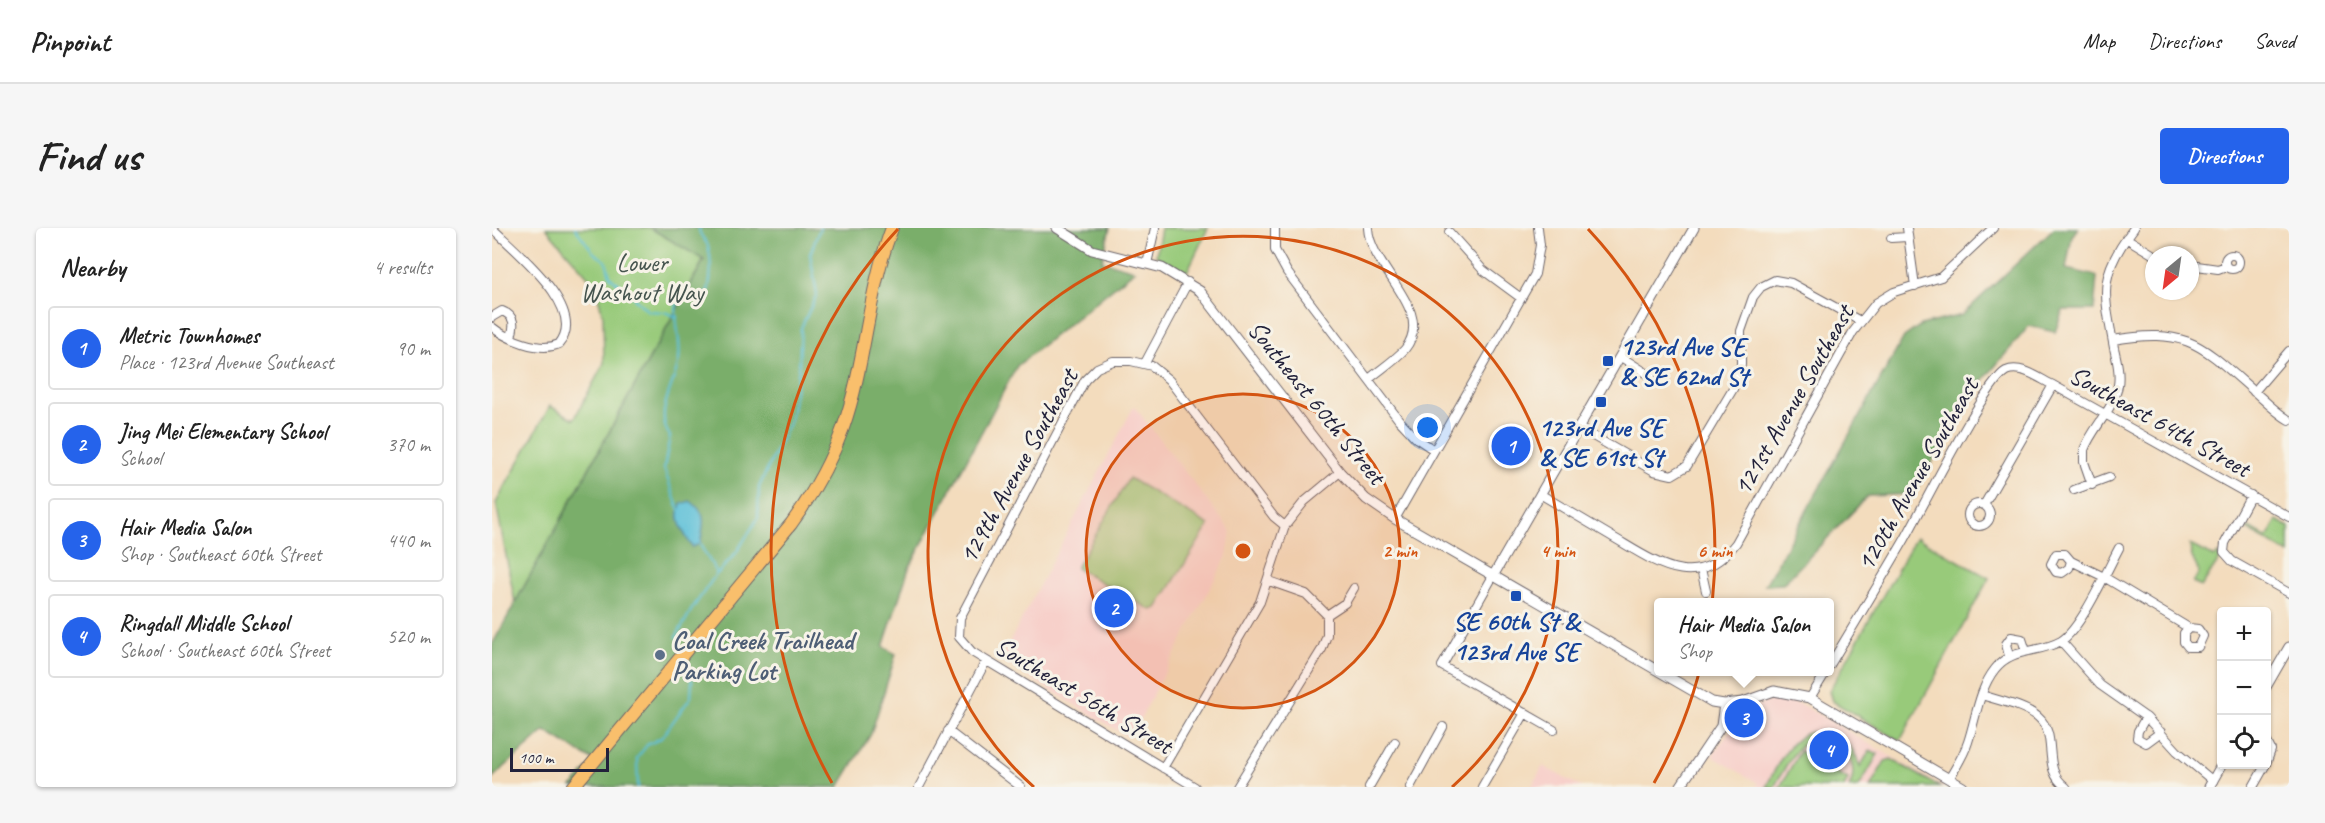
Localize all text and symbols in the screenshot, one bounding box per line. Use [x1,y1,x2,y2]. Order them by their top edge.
text: Pinpoint [30,24,110,59]
text: Map [2083,28,2115,54]
text: Directions [2148,28,2221,54]
text: Saved [2254,28,2295,54]
button: Directions [2160,128,2289,184]
text: Find us [36,130,141,183]
park label: Lower Washout Way [581,246,706,309]
north arrow [2145,246,2199,300]
text: Nearby [60,251,125,284]
text: 4 results [373,255,432,280]
street label: 121st Avenue Southeast [1726,297,1862,501]
street label: Southeast 60th Street [1240,314,1394,493]
text: Metric Townhomes [119,322,259,350]
place label: 123rd Ave SE & SE 62nd St [1620,330,1752,393]
text: 1 [77,336,86,361]
text: 90 m [396,336,430,361]
text: Place · 123rd Avenue Southeast [119,350,334,375]
marker: 123rd Ave SE & SE 62nd St [1601,354,1615,368]
street label: Southeast 64th Street [2064,358,2258,486]
street label: 129th Avenue Southeast [951,361,1087,569]
street label: 120th Avenue Southeast [1849,370,1987,576]
marker: 123rd Ave SE & SE 61st St [1594,395,1608,409]
place label: 123rd Ave SE & SE 61st St [1538,411,1668,474]
your location [1413,413,1442,442]
text: Jing Mei Elementary School [119,418,327,446]
pin: 1 [1492,424,1530,468]
text: 2 [77,432,86,457]
text: 370 m [387,432,430,457]
text: School [119,446,162,471]
text: Hair Media Salon [119,514,251,542]
text: 3 [77,528,86,553]
text: 440 m [387,528,430,553]
text: 2 min [1383,540,1418,562]
text: 4 min [1541,540,1576,562]
text: 6 min [1698,540,1733,562]
centre of rings [1233,541,1253,561]
text: Shop · Southeast 60th Street [119,542,321,567]
pin: 2 [1094,586,1134,631]
marker: SE 60th St & 123rd Ave SE [1509,589,1523,603]
popup [1654,598,1834,676]
place label: SE 60th St & 123rd Ave SE [1453,605,1583,668]
map controls [2217,607,2271,769]
button: + [2217,607,2271,661]
text: Ringdall Middle School [119,610,289,638]
text: Hair Media Salon [1678,611,1810,639]
text: 4 [77,624,86,649]
text: 520 m [387,624,430,649]
place label: Coal Creek Trailhead Parking Lot [672,624,858,687]
street label: Southeast 56th Street [989,629,1181,763]
text: School · Southeast 60th Street [119,638,330,663]
text: Shop [1678,639,1712,664]
marker: Coal Creek Trailhead Parking Lot [653,648,667,662]
button: − [2217,661,2271,715]
pin: 3 [1724,696,1764,740]
button: locate [2217,715,2271,769]
pin: 4 [1810,728,1848,772]
scale bar [510,745,609,772]
text: 100 m [519,748,553,768]

